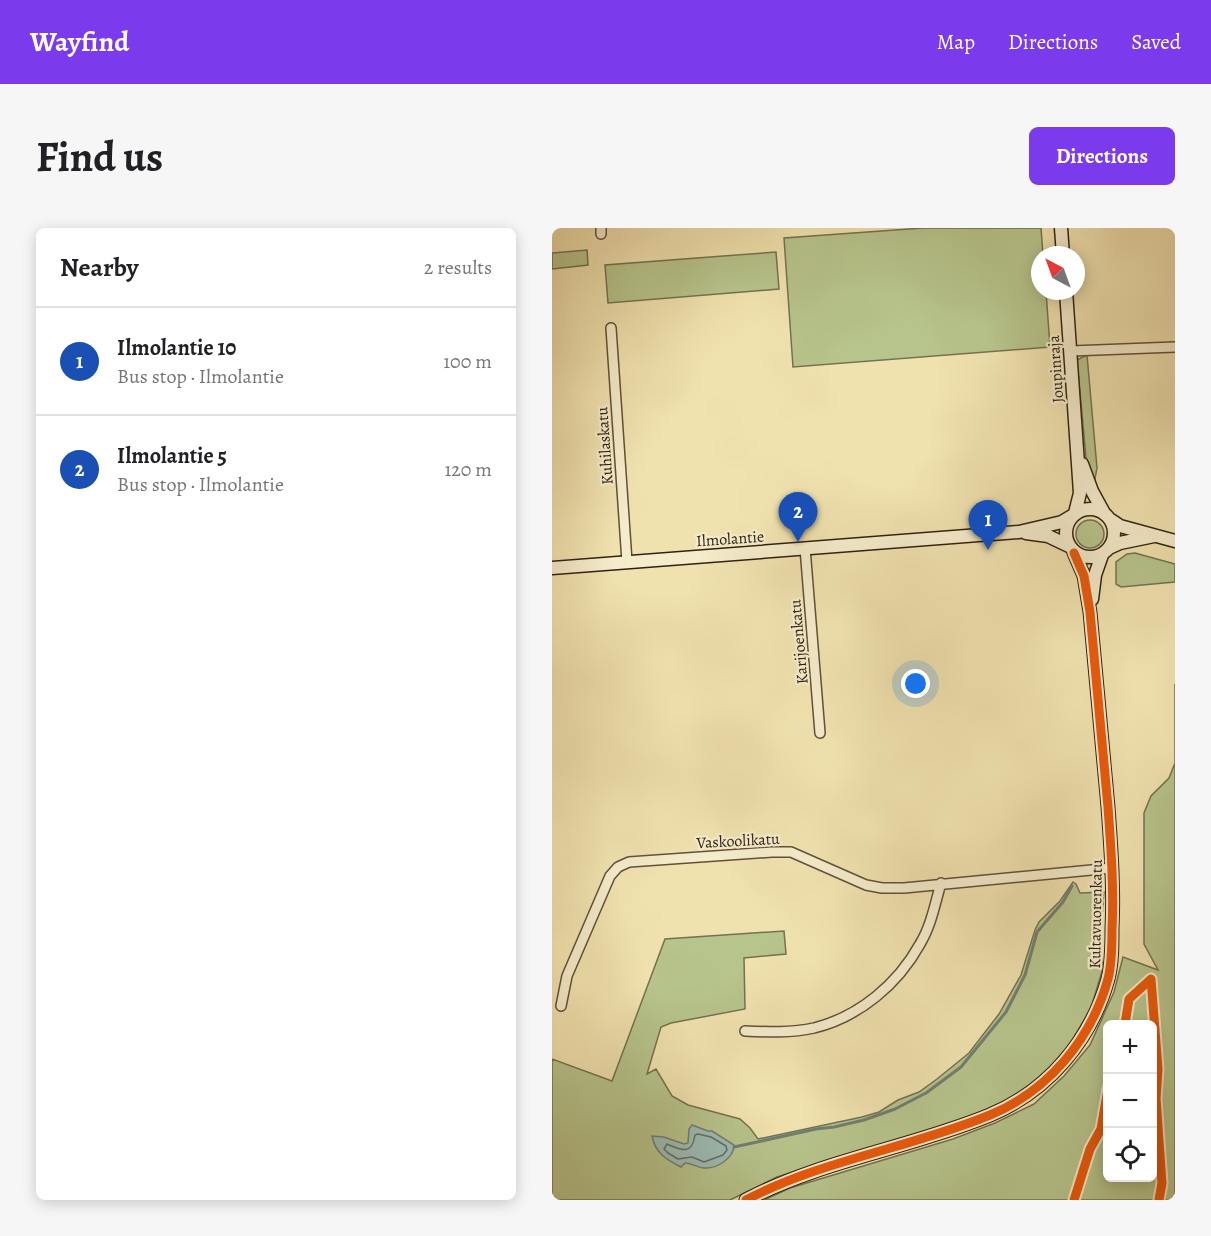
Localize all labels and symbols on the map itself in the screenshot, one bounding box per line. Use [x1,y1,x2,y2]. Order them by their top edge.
north arrow [1031,246,1085,300]
street label: Joupinraja [1043,334,1069,404]
street label: Kuhilaskatu [591,406,619,486]
pin: 2 [778,492,818,542]
pin: 1 [968,500,1008,550]
street label: Ilmolantie [695,526,765,552]
street label: Karijoenkatu [784,598,814,685]
your location [901,669,930,698]
street label: Vaskoolikatu [695,828,781,854]
street label: Kultavuorenkatu [1084,859,1108,969]

